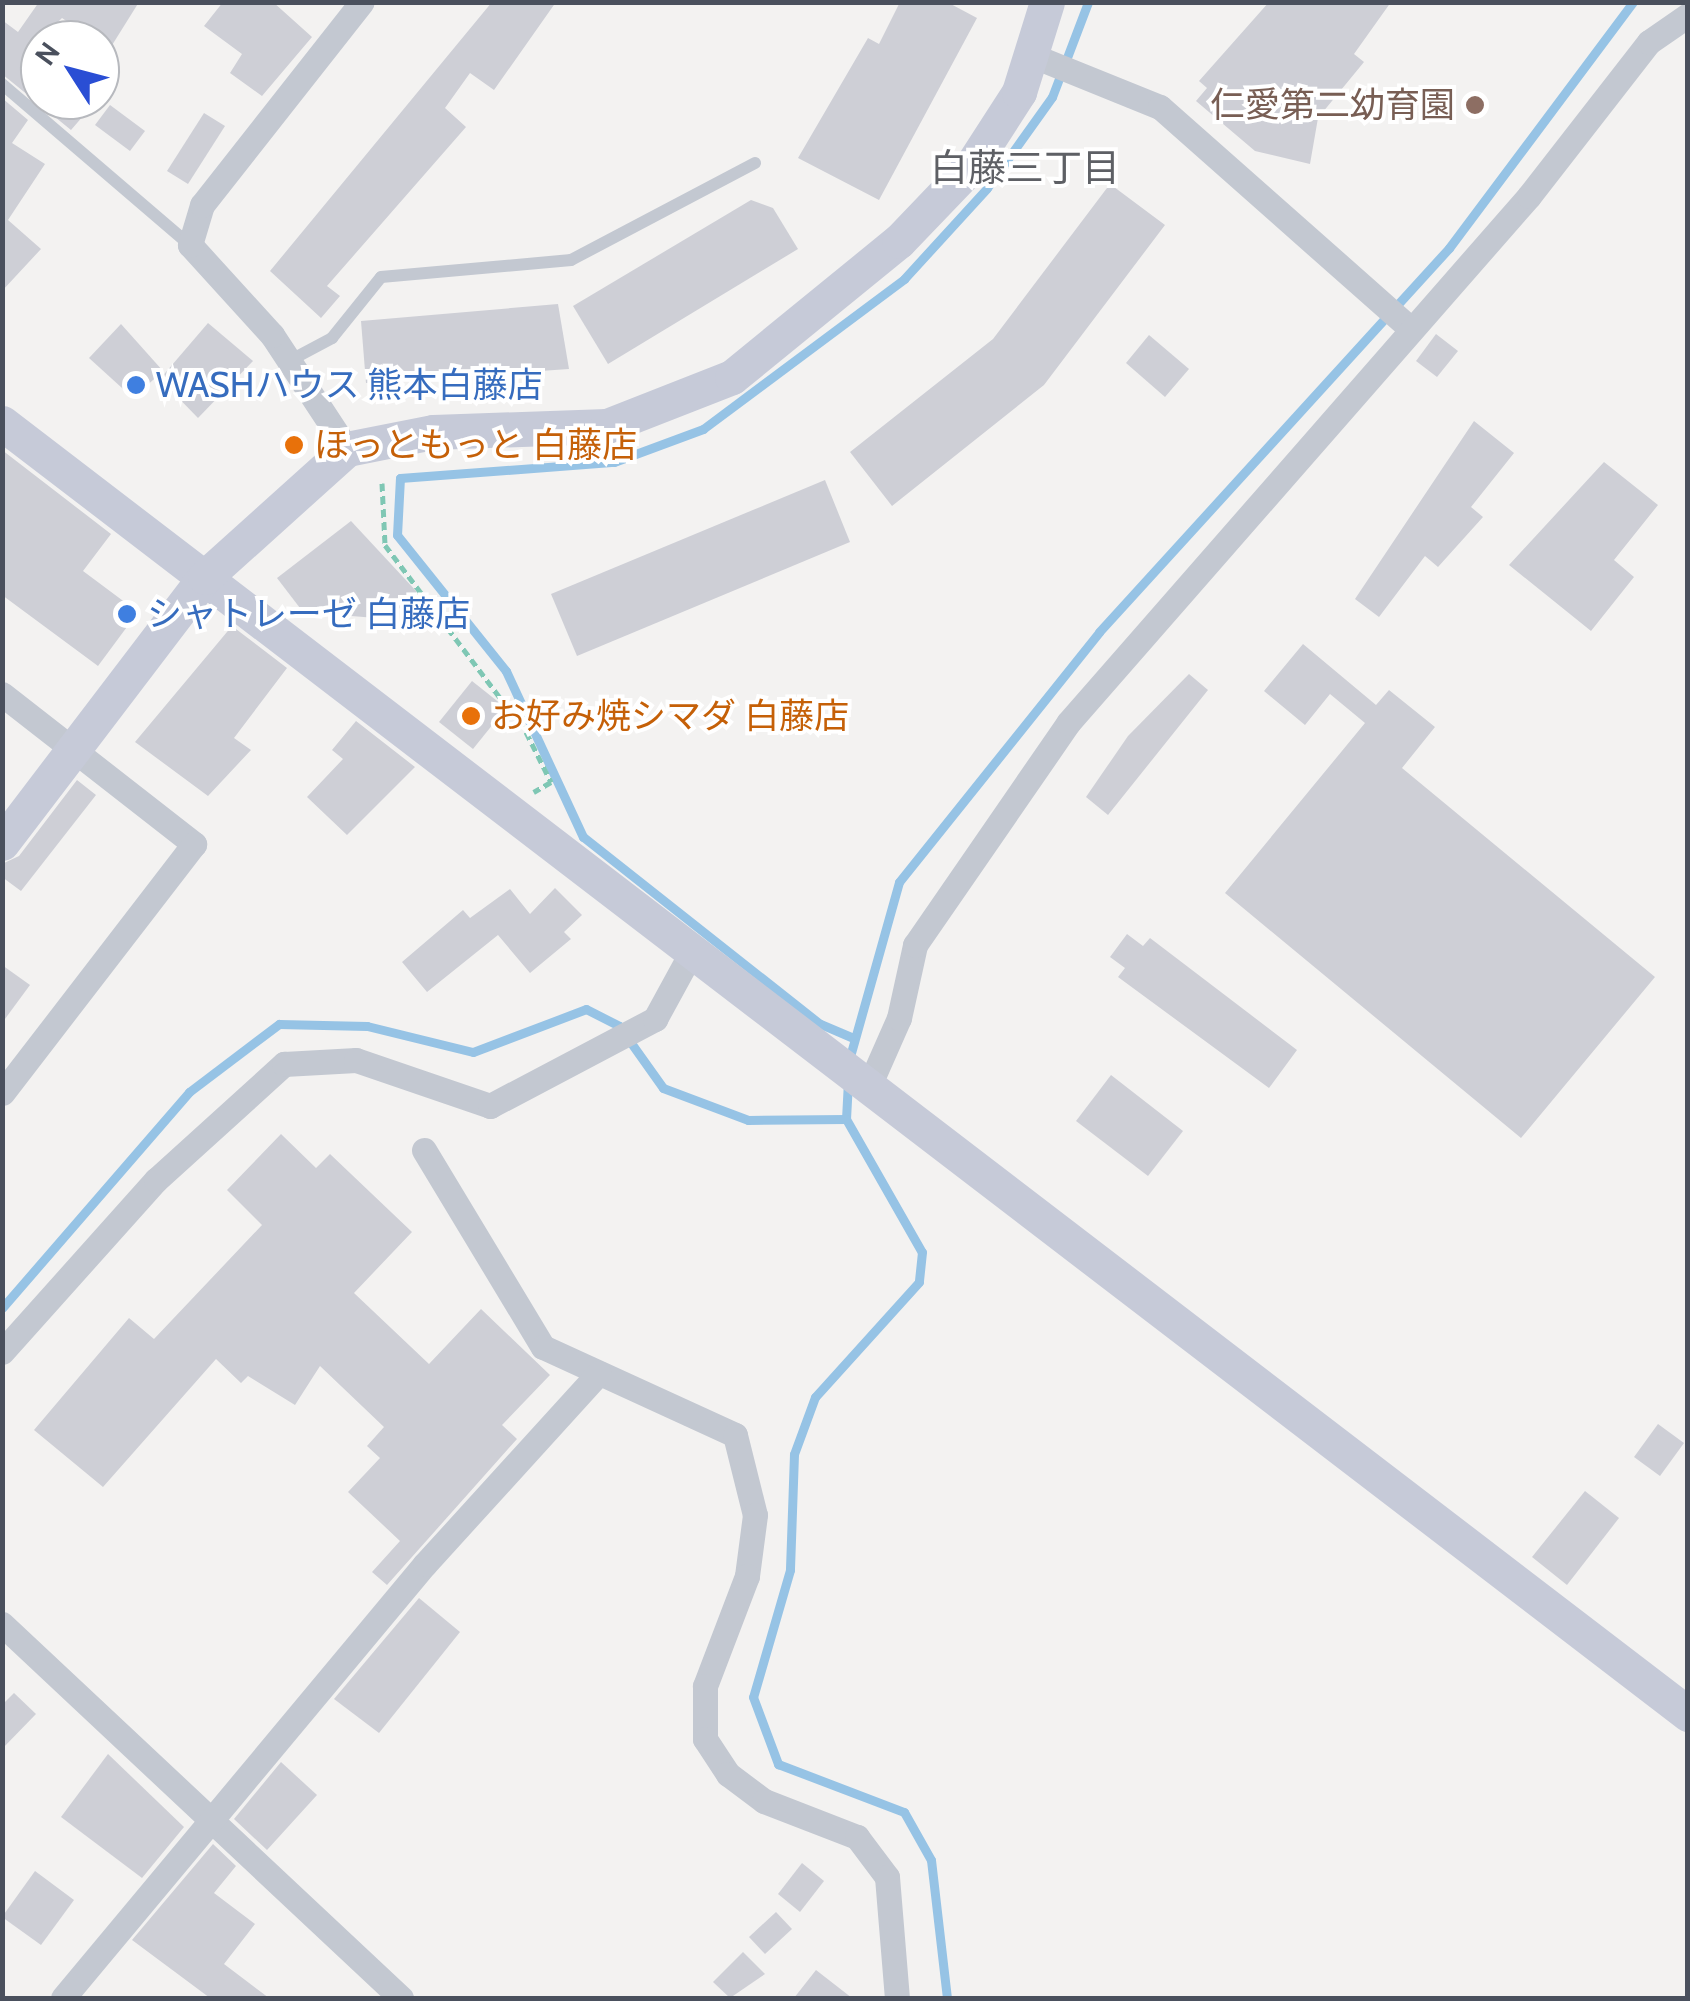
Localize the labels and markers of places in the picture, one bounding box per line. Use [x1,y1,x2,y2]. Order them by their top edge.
place label: 仁愛第二幼育園 [1210,84,1455,126]
marker: 仁愛第二幼育園 [1464,94,1486,116]
place label: WASHハウス 熊本白藤店 [156,364,542,406]
marker: WASHハウス 熊本白藤店 [125,374,147,396]
place label: ほっともっと 白藤店 [314,424,637,466]
marker: ほっともっと 白藤店 [283,434,305,456]
place label: シャトレーゼ 白藤店 [147,593,470,635]
marker: シャトレーゼ 白藤店 [116,603,138,625]
place label: お好み焼シマダ 白藤店 [491,695,849,737]
marker: お好み焼シマダ 白藤店 [460,705,482,727]

